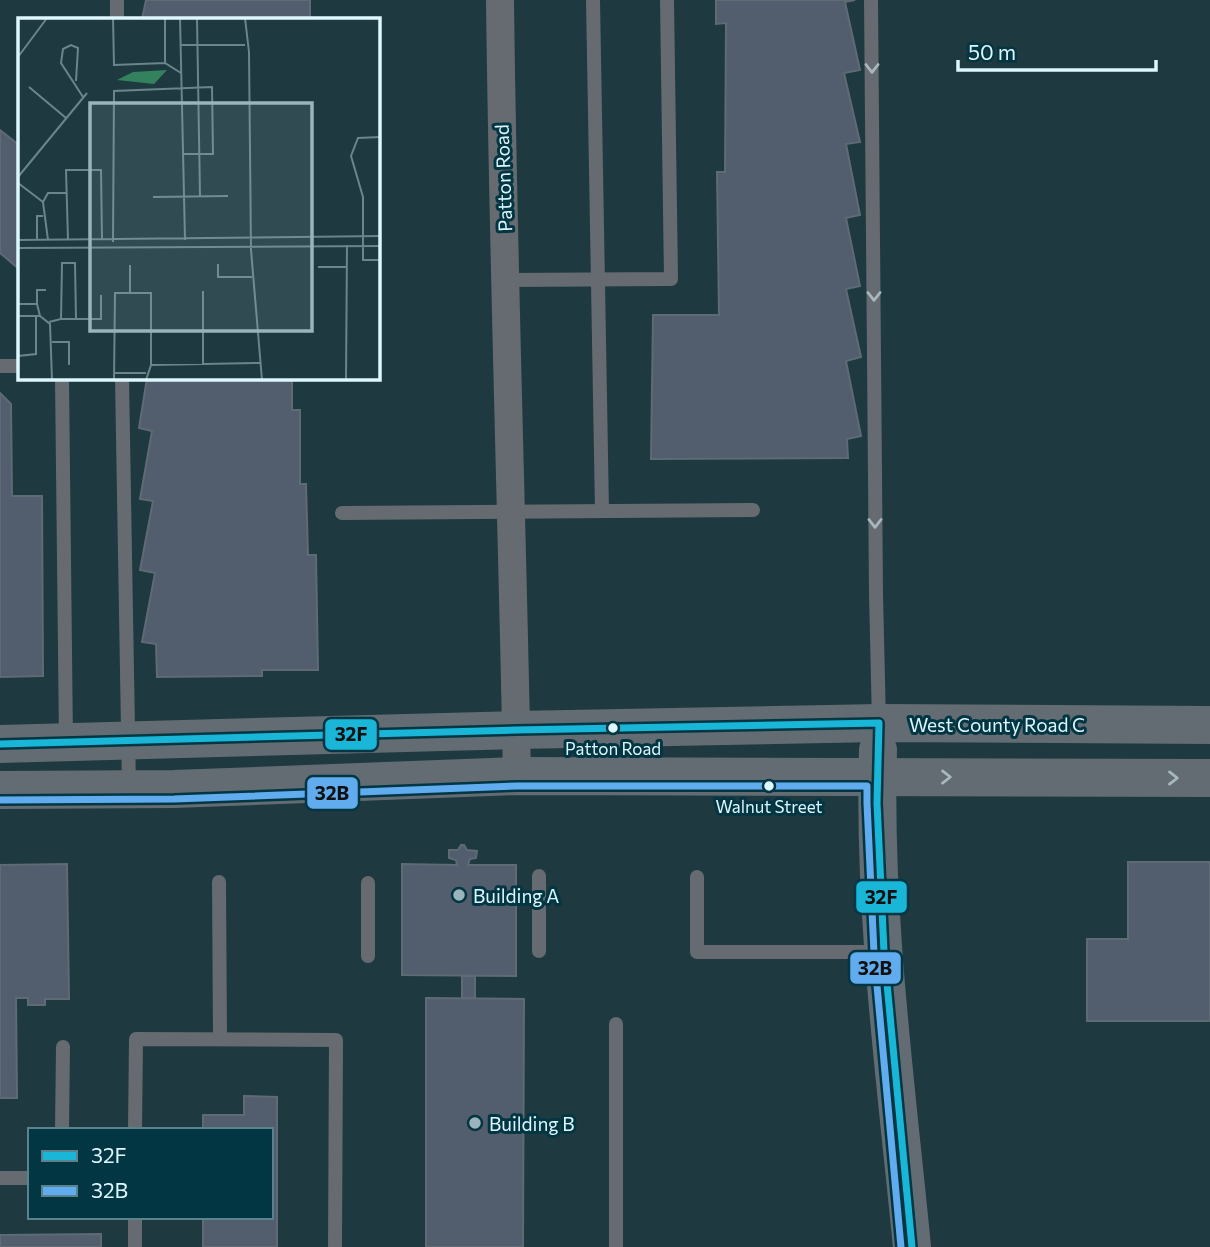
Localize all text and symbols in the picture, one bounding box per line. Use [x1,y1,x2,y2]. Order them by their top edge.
inset map [18,18,380,380]
scale bar [958,28,1156,72]
text: 50 m [968,39,1016,64]
one-way arrow [864,63,880,74]
street label: Patton Road [490,124,516,232]
one-way arrow [866,291,882,301]
one-way arrow [868,518,883,529]
street label: West County Road C [909,713,1085,736]
line badge: 32F [324,718,378,751]
marker: Patton Road [606,721,620,735]
text: 32F [335,722,367,745]
place label: Patton Road [565,738,661,759]
one-way arrow [941,769,952,785]
one-way arrow [1168,770,1179,785]
line badge: 32B [306,776,359,810]
marker: Walnut Street [762,779,776,793]
text: 32B [315,781,349,804]
place label: Walnut Street [715,796,823,817]
line badge: 32F [855,880,908,914]
place label: Building A [473,884,559,907]
text: 32F [865,885,897,908]
marker: Building A [451,887,467,903]
line badge: 32B [849,951,902,985]
text: 32B [858,956,892,979]
place label: Building B [489,1112,575,1135]
marker: Building B [467,1115,483,1131]
legend [28,1128,273,1219]
text: 32F [91,1142,127,1167]
text: 32B [91,1177,128,1202]

